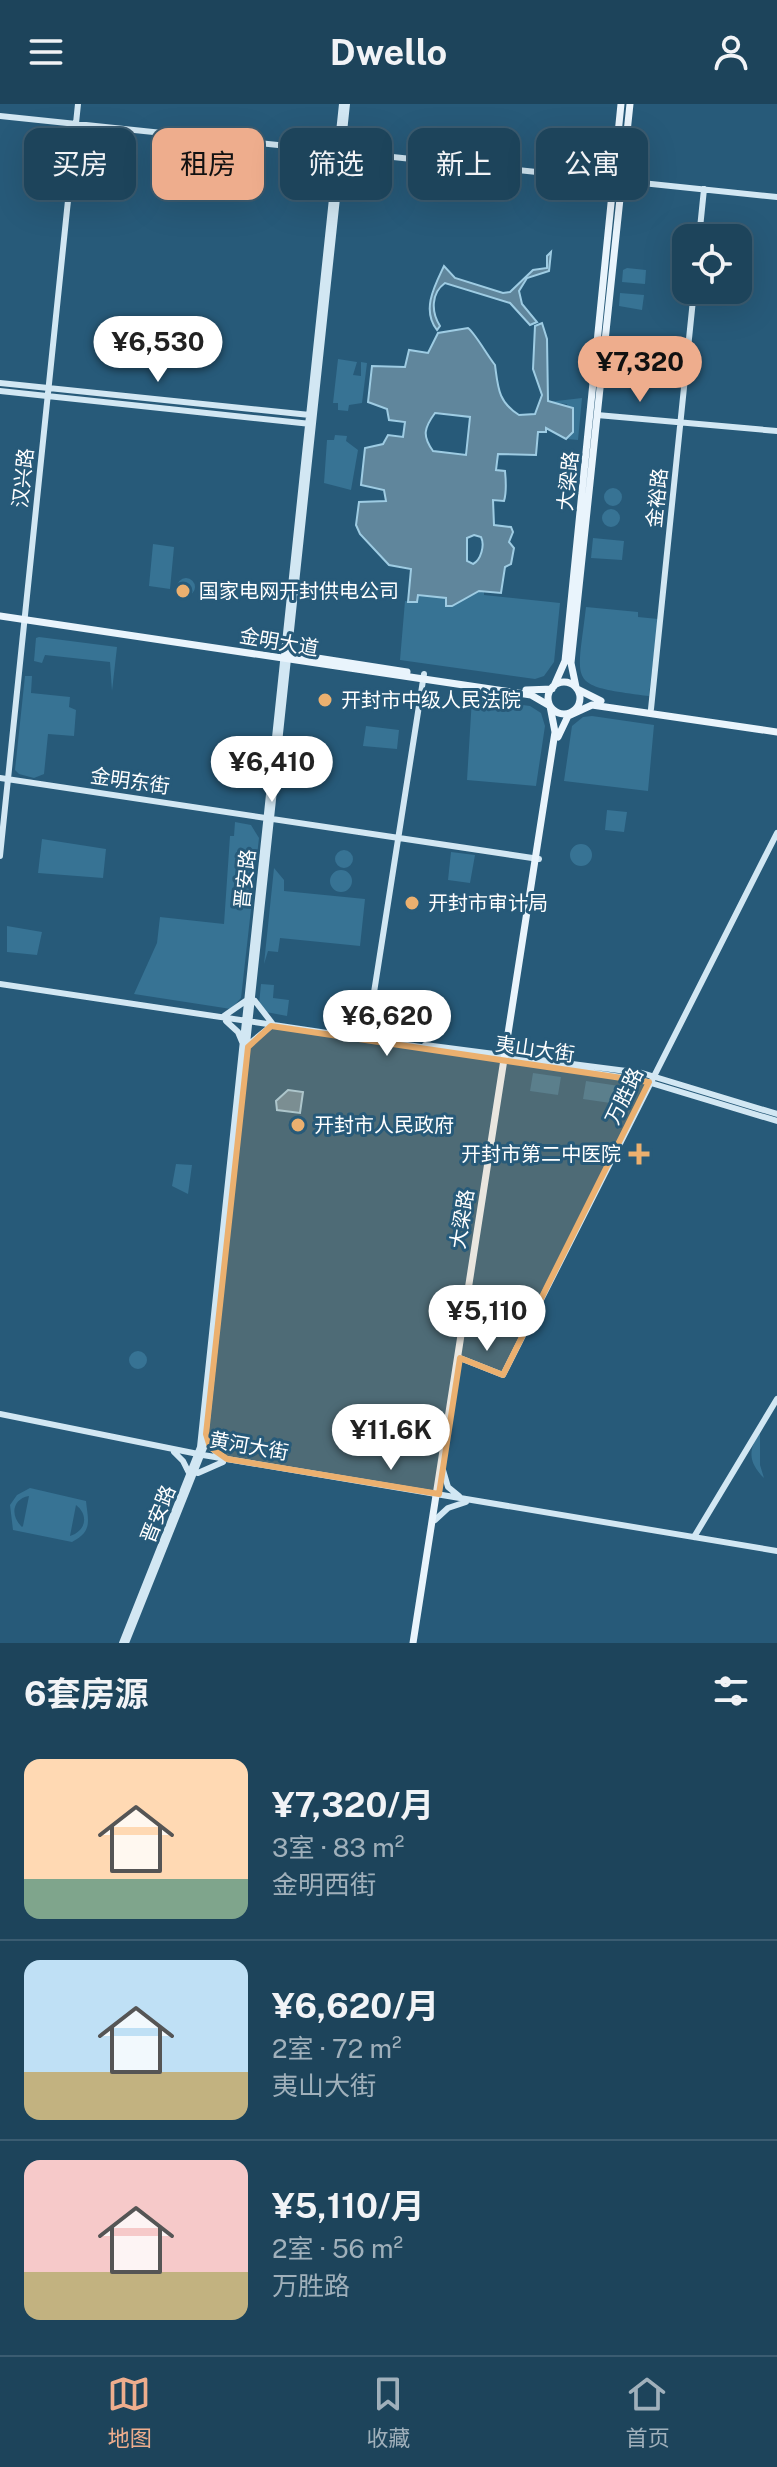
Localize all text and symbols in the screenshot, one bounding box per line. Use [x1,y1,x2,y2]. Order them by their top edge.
icon: menu [24,30,68,74]
icon: person [709,30,753,74]
text: Dwello [330,31,447,73]
chip: 买房 [24,128,136,200]
chip: 租房 [152,128,264,200]
chip: 筛选 [280,128,392,200]
chip: 新上 [408,128,520,200]
chip: 公寓 [536,128,648,200]
map controls [672,224,752,304]
button: locate [672,224,752,304]
pin: ¥6,530 [93,316,223,384]
text: ¥6,530 [111,326,205,357]
pin: ¥7,320 [575,336,705,404]
text: ¥7,320 [596,346,684,377]
street label: 汉兴路 [8,447,38,509]
street label: 大梁路 [553,450,583,512]
street label: 金裕路 [642,467,672,529]
place label: 国家电网开封供电公司 [199,579,399,603]
marker: 国家电网开封供电公司 [174,582,192,600]
street label: 金明大道 [238,623,320,661]
place label: 开封市中级人民法院 [341,688,521,712]
marker: 开封市中级人民法院 [316,691,334,709]
pin: ¥6,410 [207,736,337,804]
text: ¥6,410 [229,746,315,777]
street label: 金明东街 [89,764,171,798]
street label: 晋安路 [230,848,260,910]
place label: 开封市审计局 [428,891,548,915]
marker: 开封市审计局 [403,894,421,912]
pin: ¥6,620 [322,990,452,1058]
text: ¥6,620 [341,1000,433,1031]
street label: 夷山大街 [494,1032,576,1066]
street label: 万胜路 [600,1064,648,1128]
place label: 开封市人民政府 [314,1113,454,1137]
marker: 开封市人民政府 [289,1116,307,1134]
place label: 开封市第二中医院 [461,1142,621,1166]
marker: 开封市第二中医院 [628,1143,650,1165]
street label: 大梁路 [445,1187,479,1251]
pin: ¥5,110 [422,1285,552,1353]
text: ¥5,110 [447,1295,527,1326]
pin: ¥11.6K [326,1404,456,1472]
text: ¥11.6K [350,1414,432,1445]
street label: 黄河大街 [208,1427,290,1465]
street label: 晋安路 [136,1482,180,1546]
icon: filters [709,1669,753,1713]
text: 6套房源 [24,1674,148,1714]
text: ¥7,320/月 [272,1785,434,1825]
icon: home [88,1791,184,1887]
text: 3室 · 83 m² [272,1832,404,1863]
text: 金明西街 [272,1869,376,1900]
text: ¥6,620/月 [272,1986,439,2026]
icon: home [88,1992,184,2088]
text: 2室 · 72 m² [272,2033,402,2064]
text: 夷山大街 [272,2070,376,2101]
text: ¥5,110/月 [272,2186,425,2226]
icon: home [88,2192,184,2288]
text: 2室 · 56 m² [272,2233,403,2264]
text: 万胜路 [272,2270,350,2301]
tab: 地图 [107,2372,152,2452]
tab: 收藏 [366,2372,411,2452]
tab: 首页 [625,2372,670,2452]

